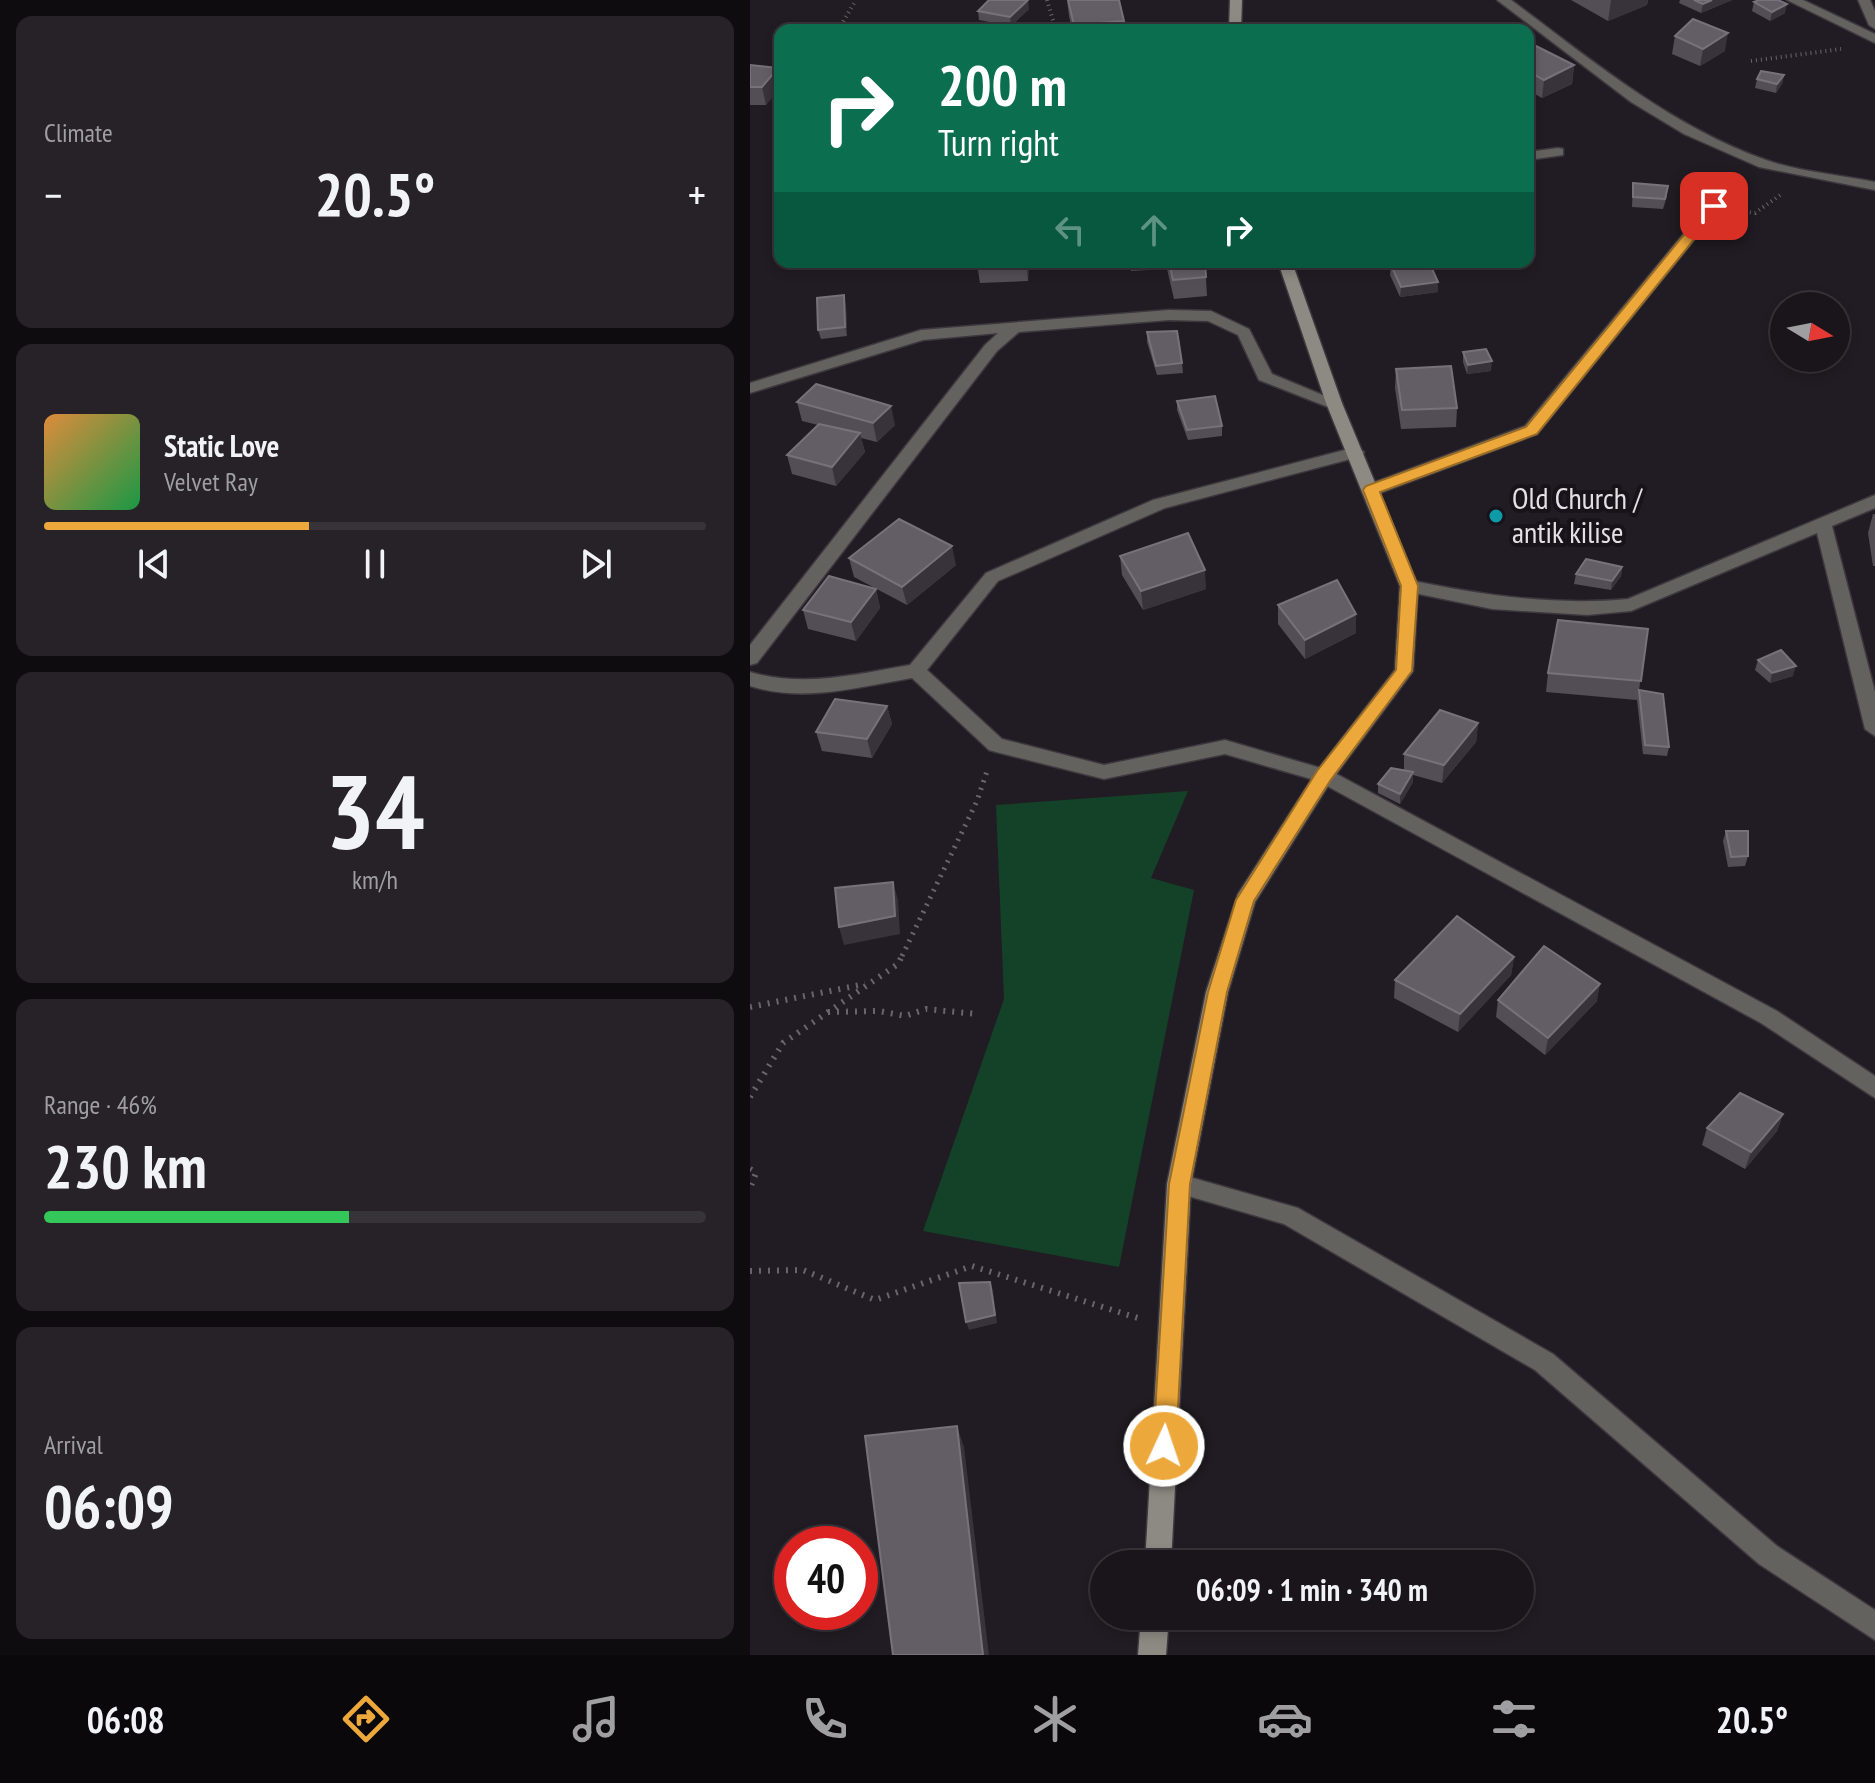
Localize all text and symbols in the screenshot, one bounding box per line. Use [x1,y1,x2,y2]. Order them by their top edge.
text: 200 m [938,49,1067,121]
icon: right [806,56,910,160]
text: Climate [44,116,113,149]
text: Turn right [938,119,1059,166]
text: 20.5° [315,155,435,233]
text: − [44,166,62,223]
text: + [688,166,706,223]
pin [1680,172,1748,240]
icon: arrive [1692,184,1736,228]
icon: left [1048,208,1092,252]
icon: ahead [1132,208,1176,252]
icon: right [1216,208,1260,252]
north arrow [1770,292,1850,372]
map controls [1770,292,1850,372]
text: Static Love [164,426,279,465]
text: Velvet Ray [164,465,258,498]
place label: Old Church / antik kilise [1512,478,1643,551]
marker: Old Church / antik kilise [1487,507,1505,525]
icon: previous [132,542,176,586]
icon: pause [353,542,397,586]
icon: next [574,542,618,586]
text: 34 [325,743,425,878]
text: km/h [352,863,398,896]
text: Range · 46% [44,1088,157,1121]
text: 230 km [44,1127,207,1205]
position arrow [1122,1404,1206,1488]
text: Arrival [44,1428,103,1461]
text: 06:09 [44,1467,174,1545]
speed limit sign: 40 [774,1526,878,1630]
text: 06:09 · 1 min · 340 m [1196,1570,1428,1609]
icon: directions [338,1691,394,1747]
icon: music [568,1691,624,1747]
icon: phone [797,1691,853,1747]
icon: climate [1027,1691,1083,1747]
icon: car [1257,1691,1313,1747]
icon: filters [1486,1691,1542,1747]
text: 06:08 [87,1696,165,1743]
text: 20.5° [1716,1696,1788,1743]

